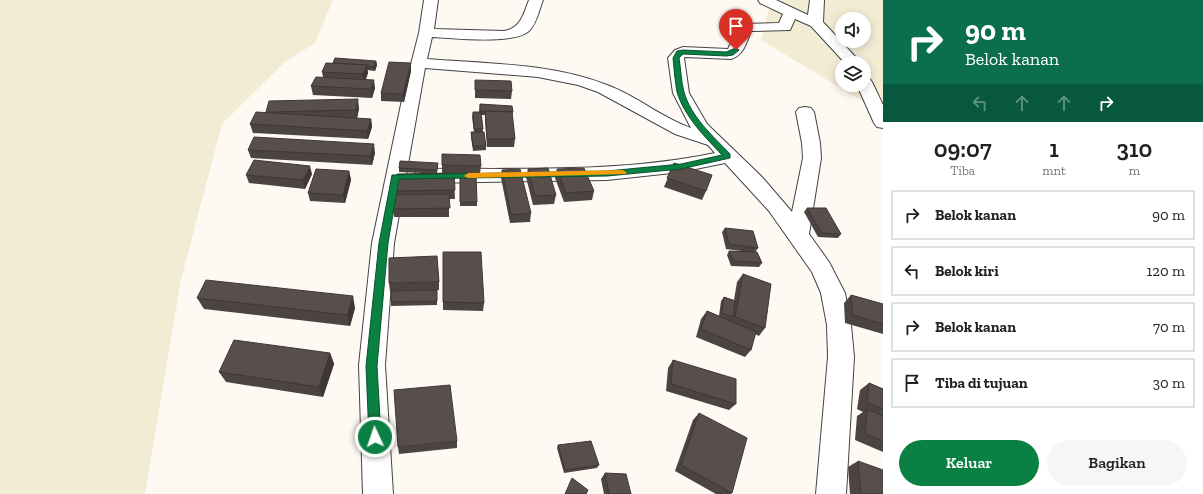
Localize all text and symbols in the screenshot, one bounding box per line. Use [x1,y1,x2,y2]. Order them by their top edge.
pin [719,9,753,50]
map controls [835,12,871,92]
button: sound [835,12,871,48]
text: 90 m [965,14,1026,47]
icon: arrive [725,15,747,37]
icon: right [899,16,951,68]
text: Belok kanan [965,48,1059,70]
button: layers [835,56,871,92]
icon: left [969,92,991,114]
icon: ahead [1011,92,1033,114]
icon: ahead [1053,92,1075,114]
icon: right [1095,92,1117,114]
text: 09:07 [934,134,992,163]
text: 1 [1049,134,1059,163]
text: 310 [1117,134,1152,163]
text: Tiba [950,163,975,178]
text: mnt [1042,163,1066,178]
text: m [1129,163,1140,178]
icon: right [901,204,923,226]
text: Belok kanan [935,206,1016,224]
text: 90 m [1152,206,1185,224]
icon: left [901,260,923,282]
text: Belok kiri [935,262,999,280]
text: 120 m [1147,262,1185,280]
icon: right [901,316,923,338]
text: Belok kanan [935,318,1016,336]
text: 70 m [1153,318,1185,336]
icon: arrive [901,372,923,394]
text: Tiba di tujuan [935,374,1028,392]
text: 30 m [1153,374,1185,392]
position arrow [354,416,396,458]
button: Keluar [899,440,1039,486]
button: Bagikan [1047,440,1187,486]

